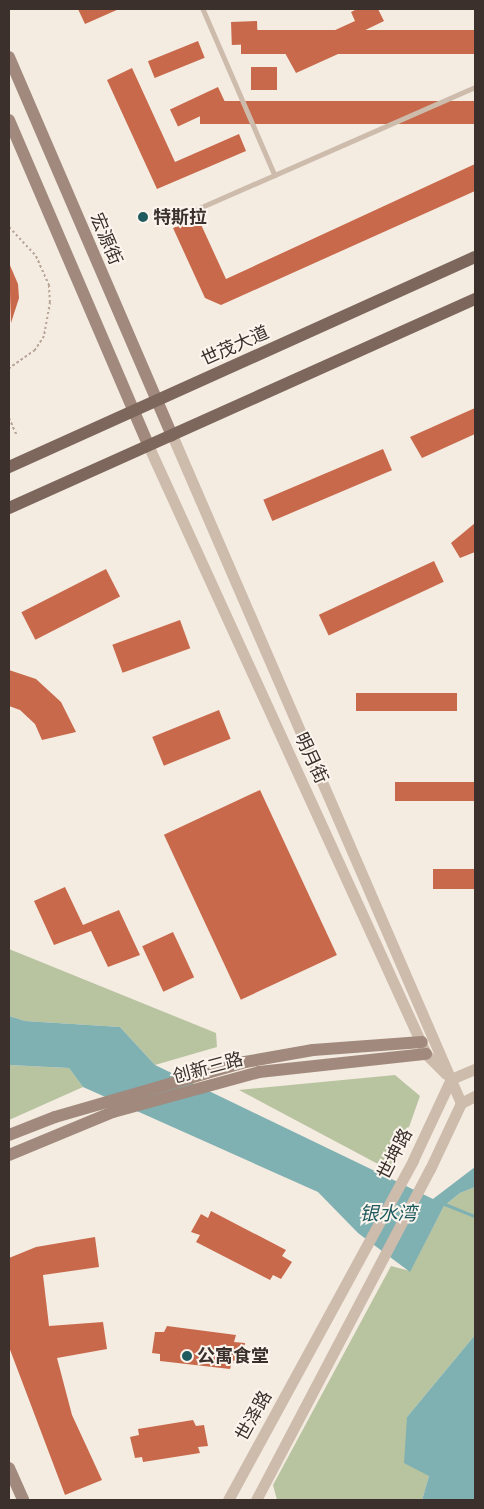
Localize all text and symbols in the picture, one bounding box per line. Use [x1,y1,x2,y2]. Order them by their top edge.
place label: 特斯拉 [153,206,207,228]
street label: 宏源街 [86,210,126,268]
marker: 特斯拉 [137,211,149,223]
street label: 世茂大道 [198,321,272,371]
street label: 明月街 [290,729,332,787]
street label: 创新三路 [170,1048,246,1088]
street label: 世坤路 [373,1125,417,1183]
water label: 银水湾 [360,1203,416,1225]
place label: 公寓食堂 [197,1345,269,1367]
marker: 公寓食堂 [181,1350,193,1362]
street label: 世泽路 [231,1387,277,1445]

